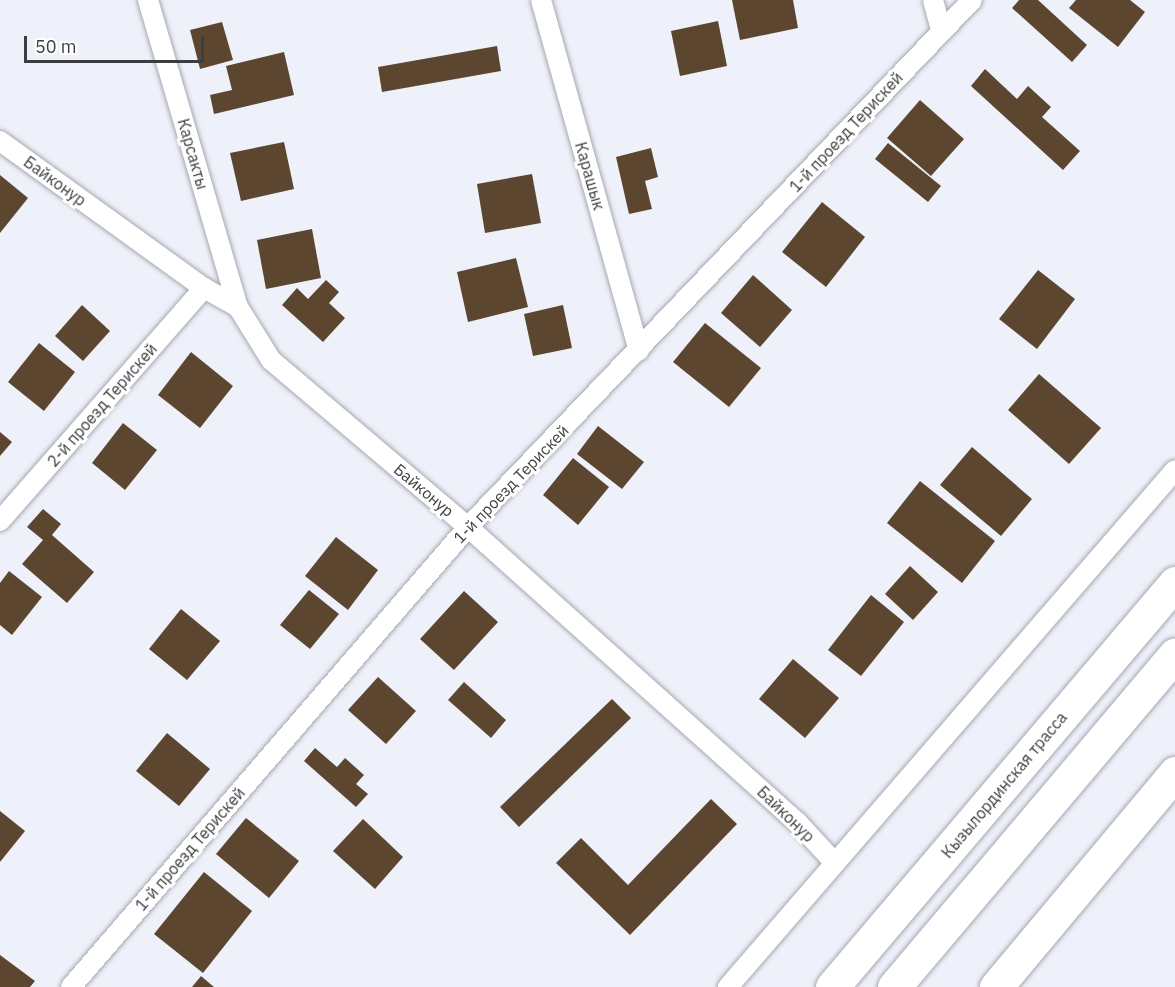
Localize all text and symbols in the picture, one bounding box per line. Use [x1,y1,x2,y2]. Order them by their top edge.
scale bar [27,24,207,62]
text: 50 m [35,35,77,58]
street label: 1-й проезд Терискей [785,68,907,196]
street label: Карсакты [174,116,212,192]
street label: Карашык [571,140,609,212]
street label: Байконур [20,152,90,210]
street label: 2-й проезд Терискей [43,339,161,471]
street label: 1-й проезд Терискей [450,421,572,547]
street label: Байконур [390,459,458,521]
street label: Кызылординская трасса [937,708,1071,862]
street label: Байконур [753,782,819,846]
street label: 1-й проезд Терискей [131,783,249,915]

